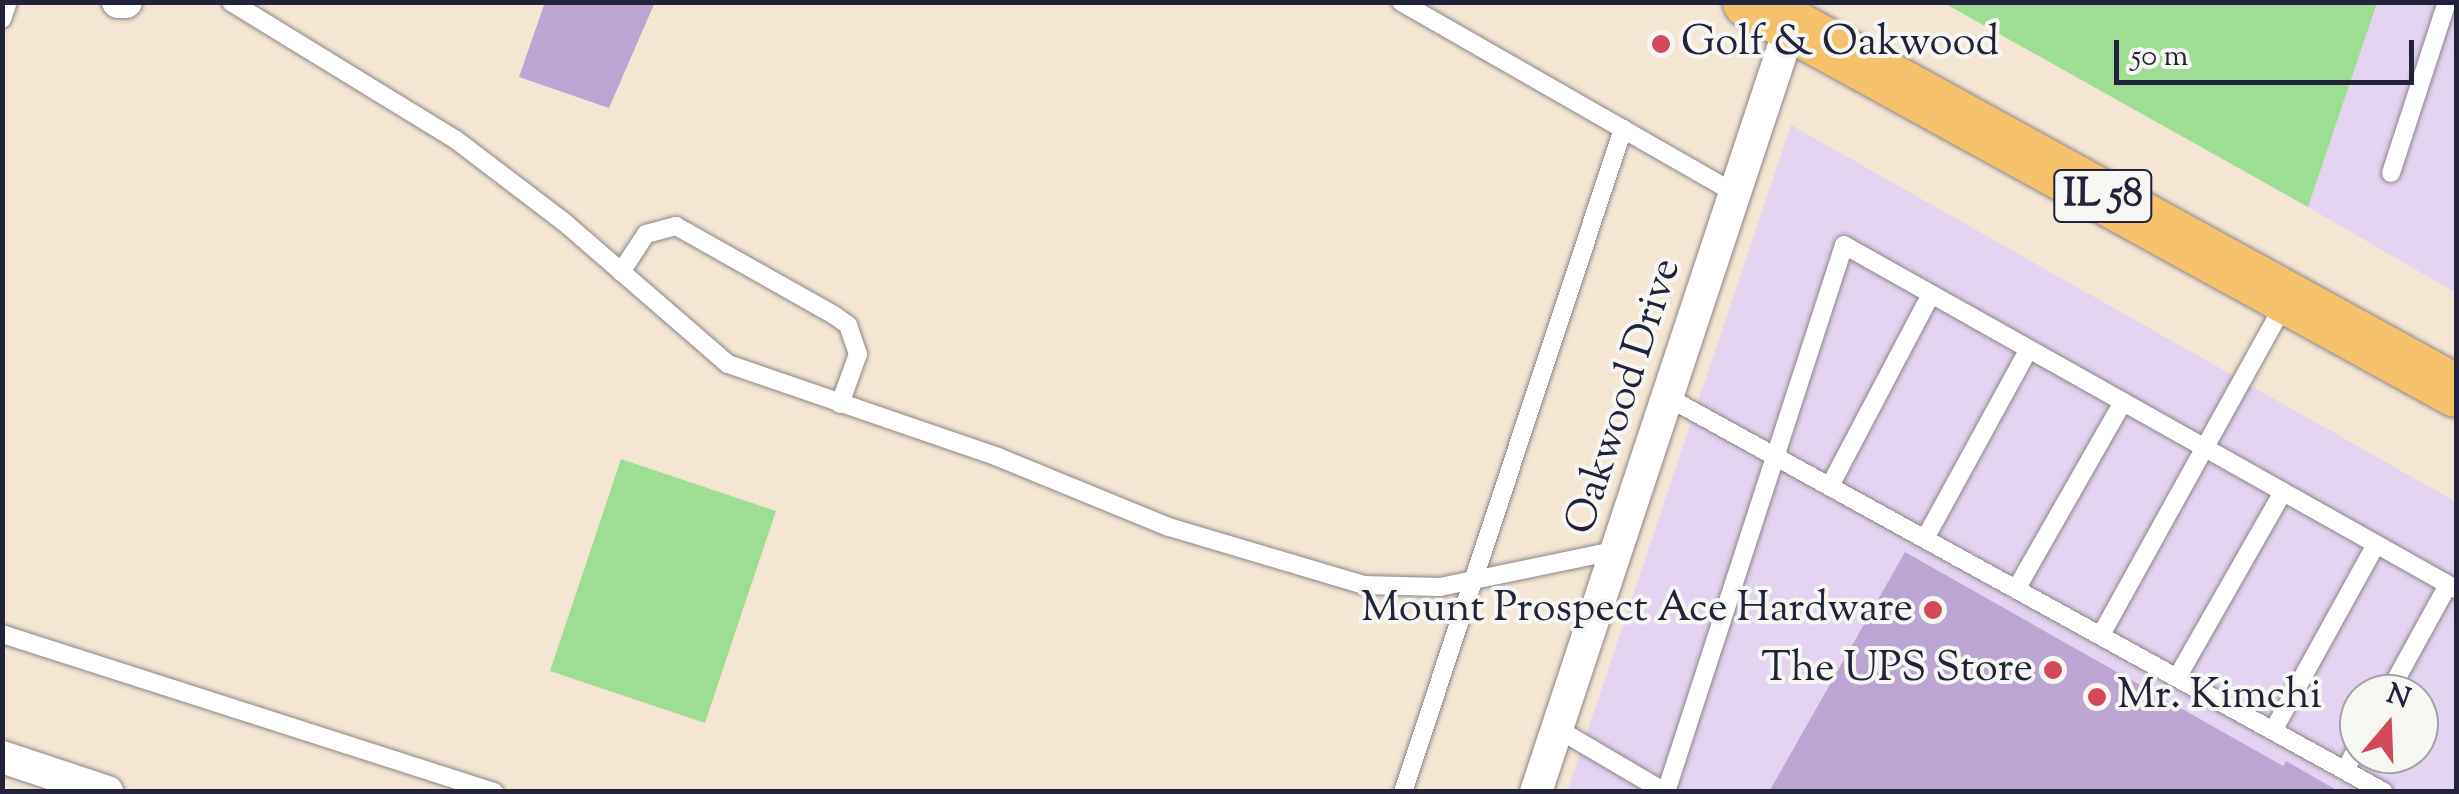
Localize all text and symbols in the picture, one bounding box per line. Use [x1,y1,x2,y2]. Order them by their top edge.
place label: Golf & Oakwood [1681,19,1999,69]
scale bar [2119,20,2419,82]
marker: Golf & Oakwood [1650,33,1672,55]
text: 50 m [2131,36,2188,79]
road number: IL 58 [2053,161,2153,231]
street label: Oakwood Drive [1557,253,1693,541]
place label: Mount Prospect Ace Hardware [1361,585,1913,635]
marker: Mount Prospect Ace Hardware [1922,599,1944,621]
place label: The UPS Store [1761,645,2033,695]
marker: The UPS Store [2042,659,2064,681]
place label: Mr. Kimchi [2117,672,2322,722]
north arrow [2339,674,2439,774]
text: N [2381,675,2415,720]
marker: Mr. Kimchi [2086,686,2108,708]

